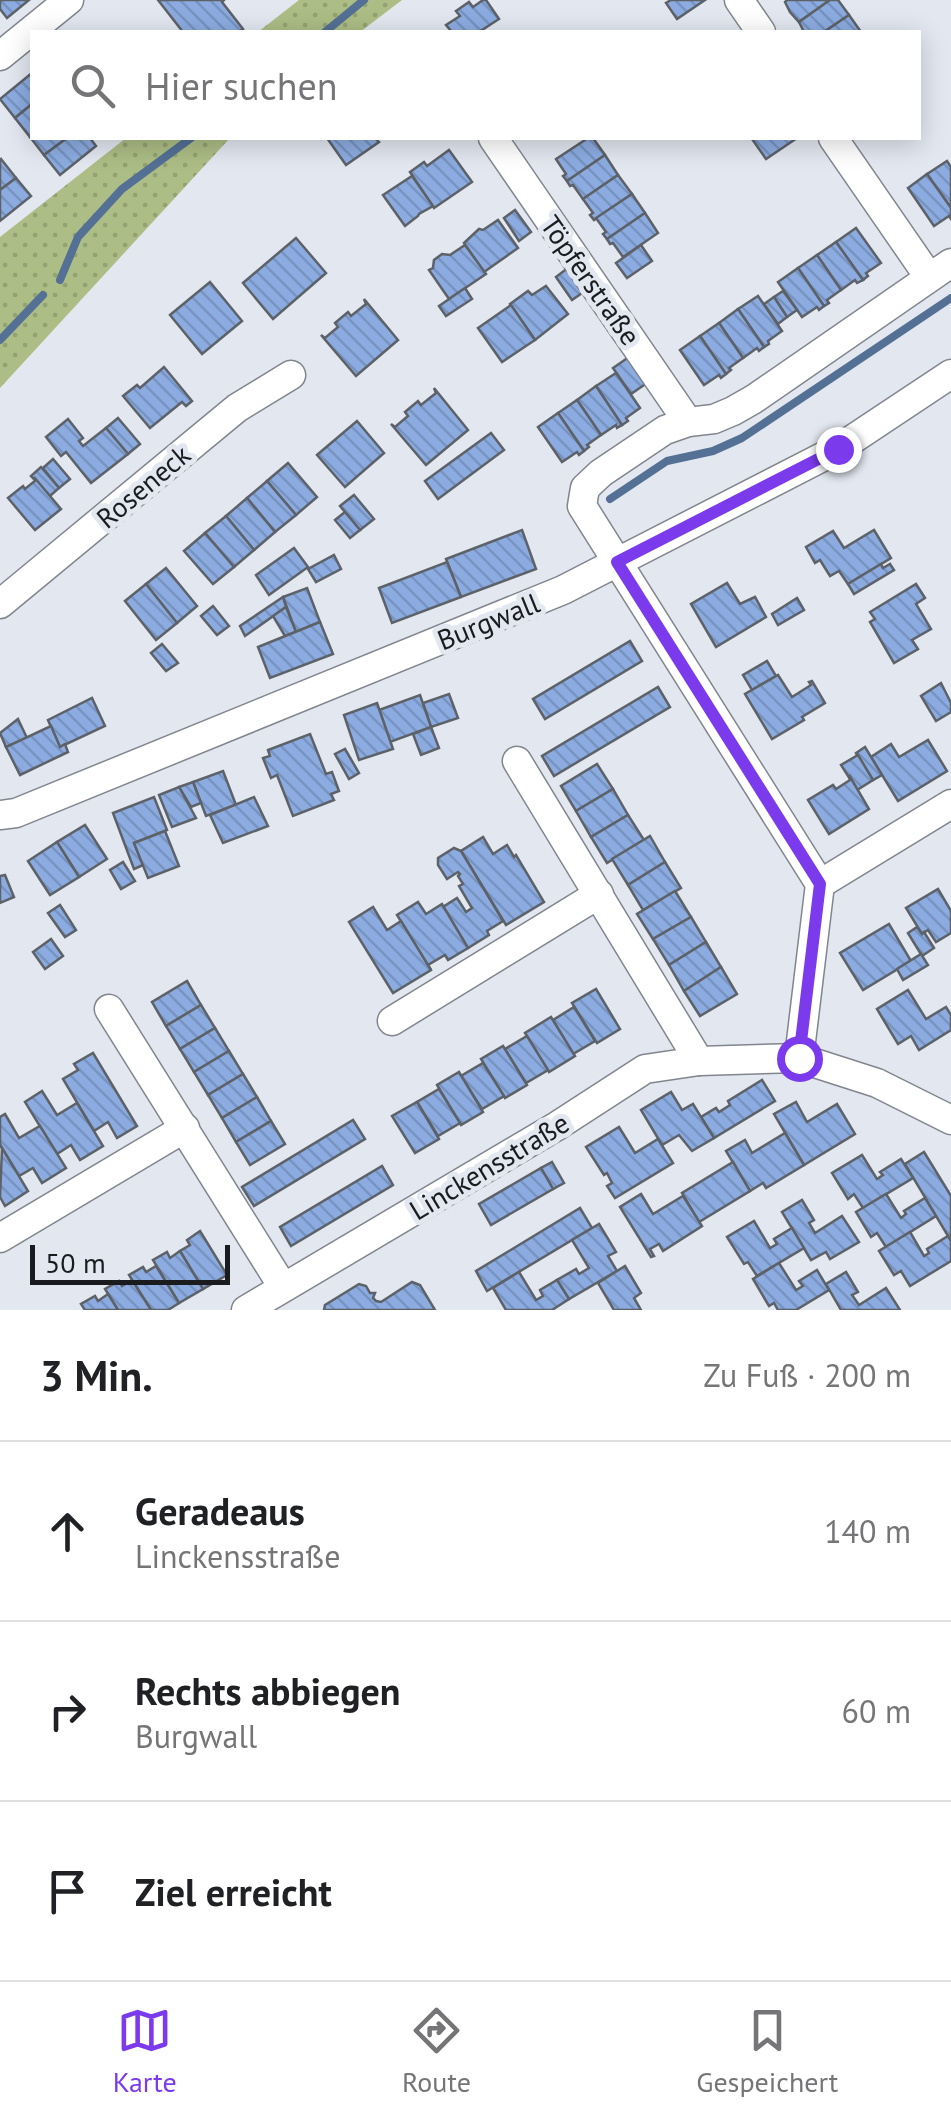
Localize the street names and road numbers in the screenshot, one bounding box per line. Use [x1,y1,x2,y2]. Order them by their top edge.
street label: Töpferstraße [533,208,649,352]
street label: Roseneck [88,436,198,536]
street label: Burgwall [432,584,544,658]
street label: Linckensstraße [402,1104,576,1228]

